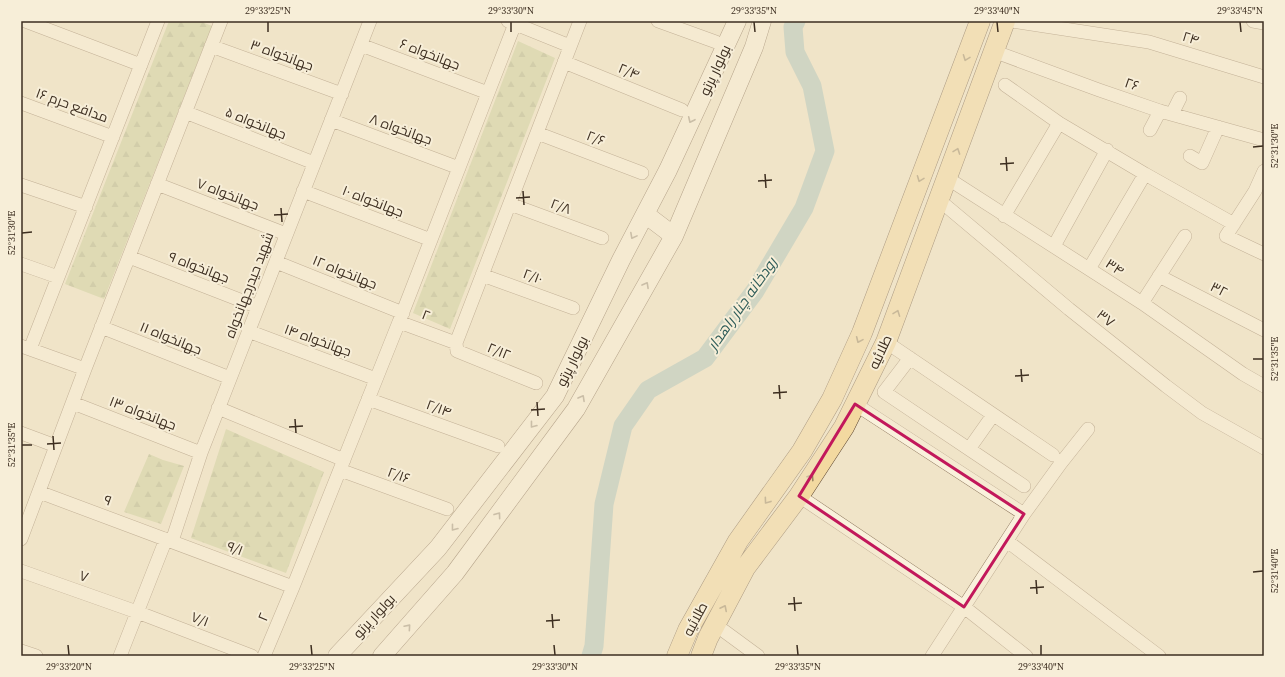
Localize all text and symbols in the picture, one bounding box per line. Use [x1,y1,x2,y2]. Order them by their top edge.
text: 29°33'25"N [245,4,291,17]
text: 29°33'30"N [488,4,534,17]
text: 29°33'35"N [731,4,777,17]
text: 29°33'40"N [974,4,1020,17]
text: 29°33'45"N [1217,4,1263,17]
street label: ۲۴ [1180,26,1202,50]
street label: جهانخواه ۶ [397,33,463,75]
street label: جهانخواه ۳ [248,34,316,76]
street label: بولوار پرتو [694,41,736,99]
one-way arrow [962,54,970,61]
street label: ۲/۴ [615,58,643,84]
street label: ۲۶ [1122,72,1142,96]
street label: مدافع حرم ۱۶ [33,83,111,127]
street label: جهانخواه ۵ [222,102,290,144]
street label: جهانخواه ۸ [367,108,435,150]
one-way arrow [688,116,696,123]
text: 52°31'30"E [1268,124,1281,168]
street label: ۲/۶ [584,125,608,151]
one-way arrow [952,148,960,155]
street label: جهانخواه ۷ [194,173,262,215]
one-way arrow [917,176,925,183]
street label: جهانخواه ۱۰ [339,180,407,222]
street label: ۲/۸ [548,193,574,219]
text: 52°31'30"E [5,211,18,255]
street label: شهید حیدرجهانخواه [220,229,278,341]
one-way arrow [630,232,638,240]
street label: جهانخواه ۹ [166,246,232,288]
street label: جهانخواه ۱۲ [310,250,380,294]
water label: رودخانه چنار راهدار [701,252,782,356]
street label: ۳۴ [1102,254,1128,280]
street label: ۲/۱۰ [520,263,546,289]
street label: ۳۲ [1207,276,1231,302]
one-way arrow [642,282,649,289]
street label: ۲ [419,304,433,326]
street label: ۳۷ [1093,305,1120,332]
one-way arrow [892,309,900,316]
street label: جهانخواه ۱۱ [137,317,205,359]
street label: جهانخواه ۱۴ [282,319,354,361]
street label: بولوار پرتو [551,332,593,390]
street label: طلائیه [863,332,897,372]
one-way arrow [856,336,864,343]
street label: ۲/۱۲ [484,337,514,365]
text: 52°31'35"E [1268,337,1281,381]
street label: جهانخواه ۱۳ [107,391,179,435]
street label: ۲/۱۴ [424,394,454,422]
one-way arrow [578,395,585,402]
one-way arrow [531,420,538,427]
text: 52°31'35"E [5,423,18,467]
street label: ۲/۱۶ [385,462,413,488]
one-way arrow [806,474,814,481]
street label: ۹ [101,489,115,511]
one-way arrow [764,497,772,504]
one-way arrow [494,512,501,519]
one-way arrow [451,523,458,530]
street label: ۹/۱ [224,536,246,560]
text: 52°31'40"E [1268,549,1281,593]
street label: ۷ [77,565,92,587]
street label: بولوار پرتو [348,589,400,643]
street label: طلائیه [678,599,712,639]
one-way arrow [719,605,726,612]
street label: ۷/۱ [188,606,212,632]
street label: ۲ [252,610,274,624]
one-way arrow [403,624,411,632]
text: 29°33'20"N [46,660,92,673]
text: 29°33'25"N [289,660,335,673]
text: 29°33'30"N [532,660,578,673]
text: 29°33'35"N [775,660,821,673]
text: 29°33'40"N [1018,660,1064,673]

